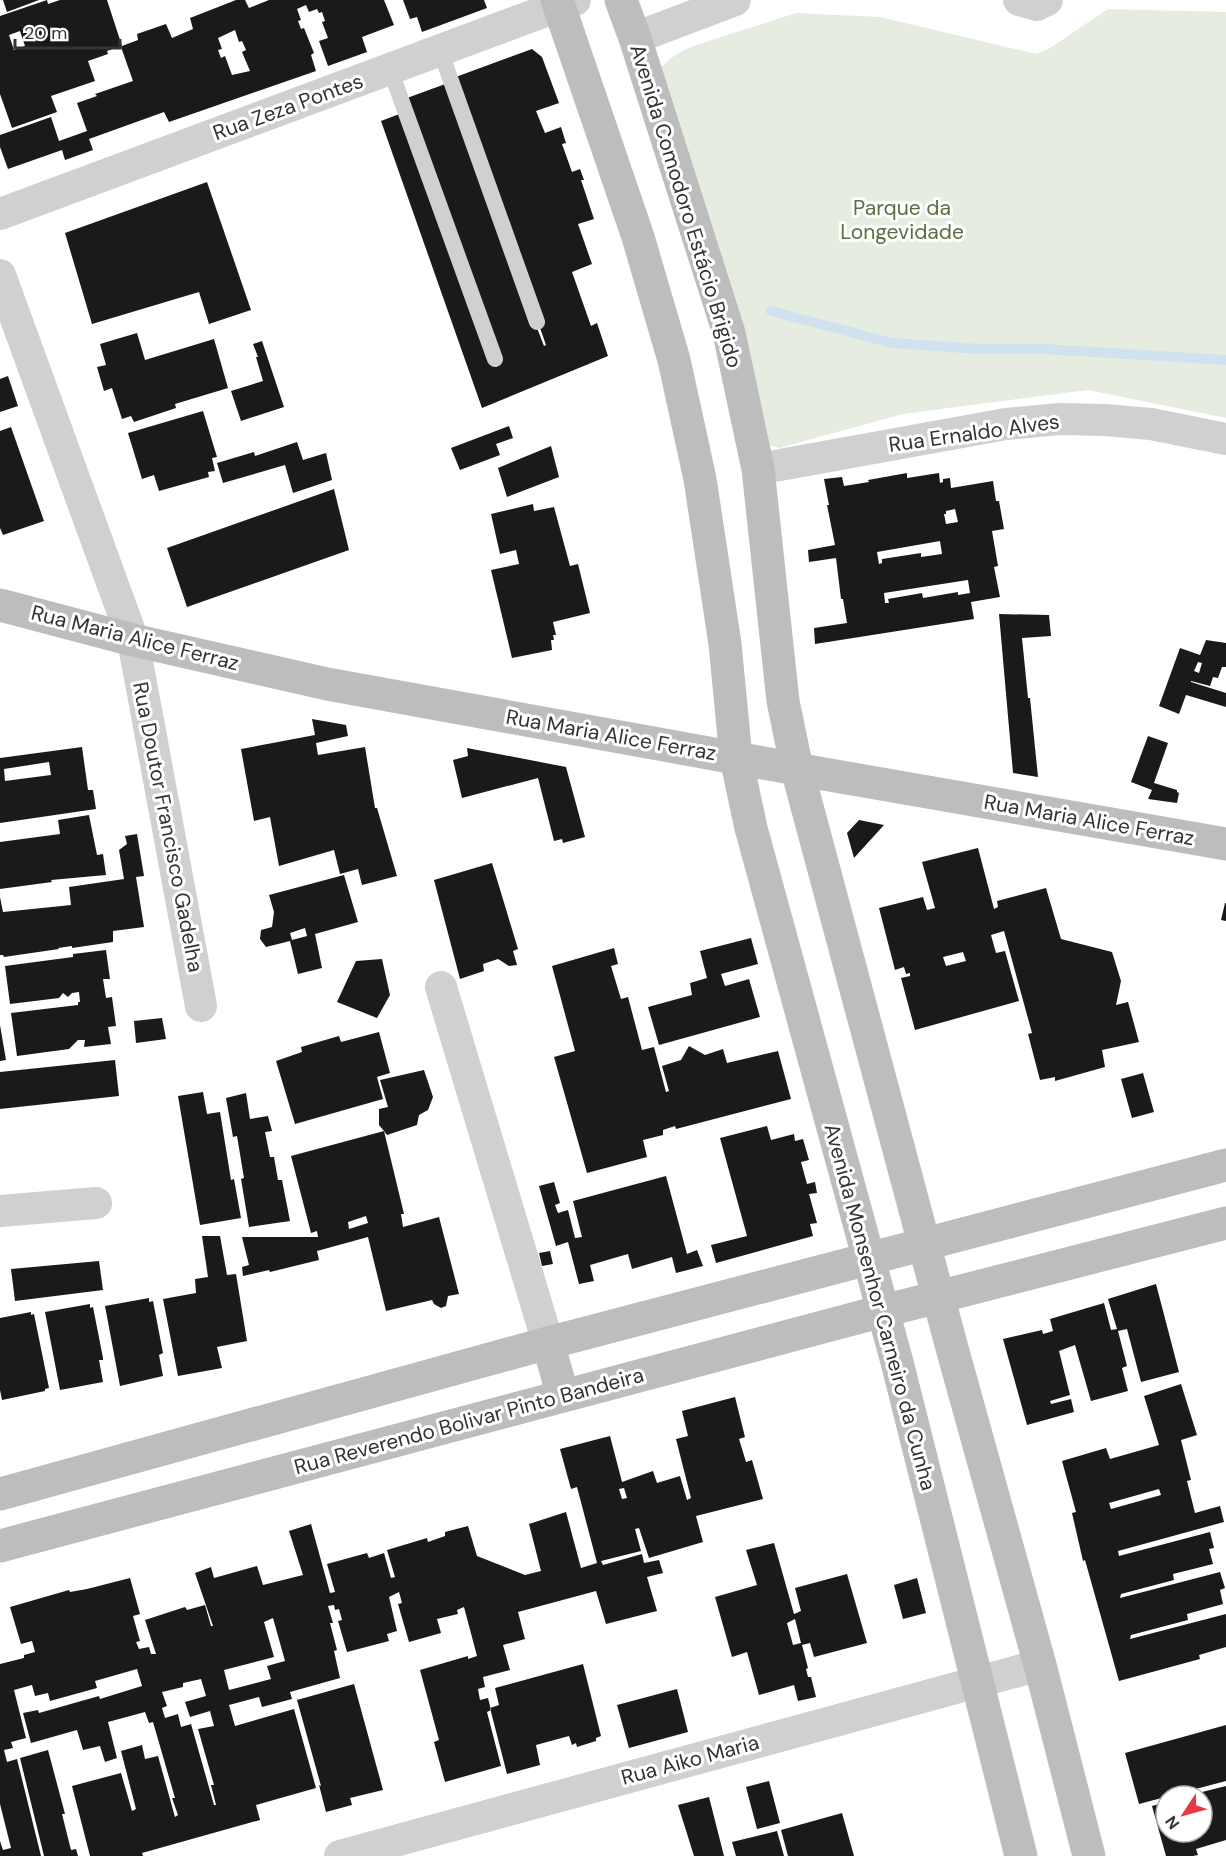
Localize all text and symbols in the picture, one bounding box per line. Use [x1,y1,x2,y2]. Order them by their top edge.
scale bar [15,12,120,50]
text: 20 m [24,21,67,45]
street label: Avenida Comodoro Estácio Brigido [623,41,749,371]
street label: Rua Zeza Pontes [209,67,367,147]
park label: Parque da Longevidade [840,194,964,246]
street label: Rua Ernaldo Alves [887,407,1061,459]
street label: Rua Maria Alice Ferraz [28,599,242,677]
street label: Rua Doutor Francisco Gadelha [126,680,210,974]
street label: Rua Maria Alice Ferraz [504,703,718,767]
street label: Rua Maria Alice Ferraz [982,788,1196,852]
street label: Avenida Monsenhor Carneiro da Cunha [817,1120,943,1494]
street label: Rua Reverendo Bolivar Pinto Bandeira [291,1361,647,1481]
street label: Rua Aiko Maria [618,1728,762,1792]
north arrow [1154,1784,1214,1844]
text: N [1160,1812,1184,1833]

